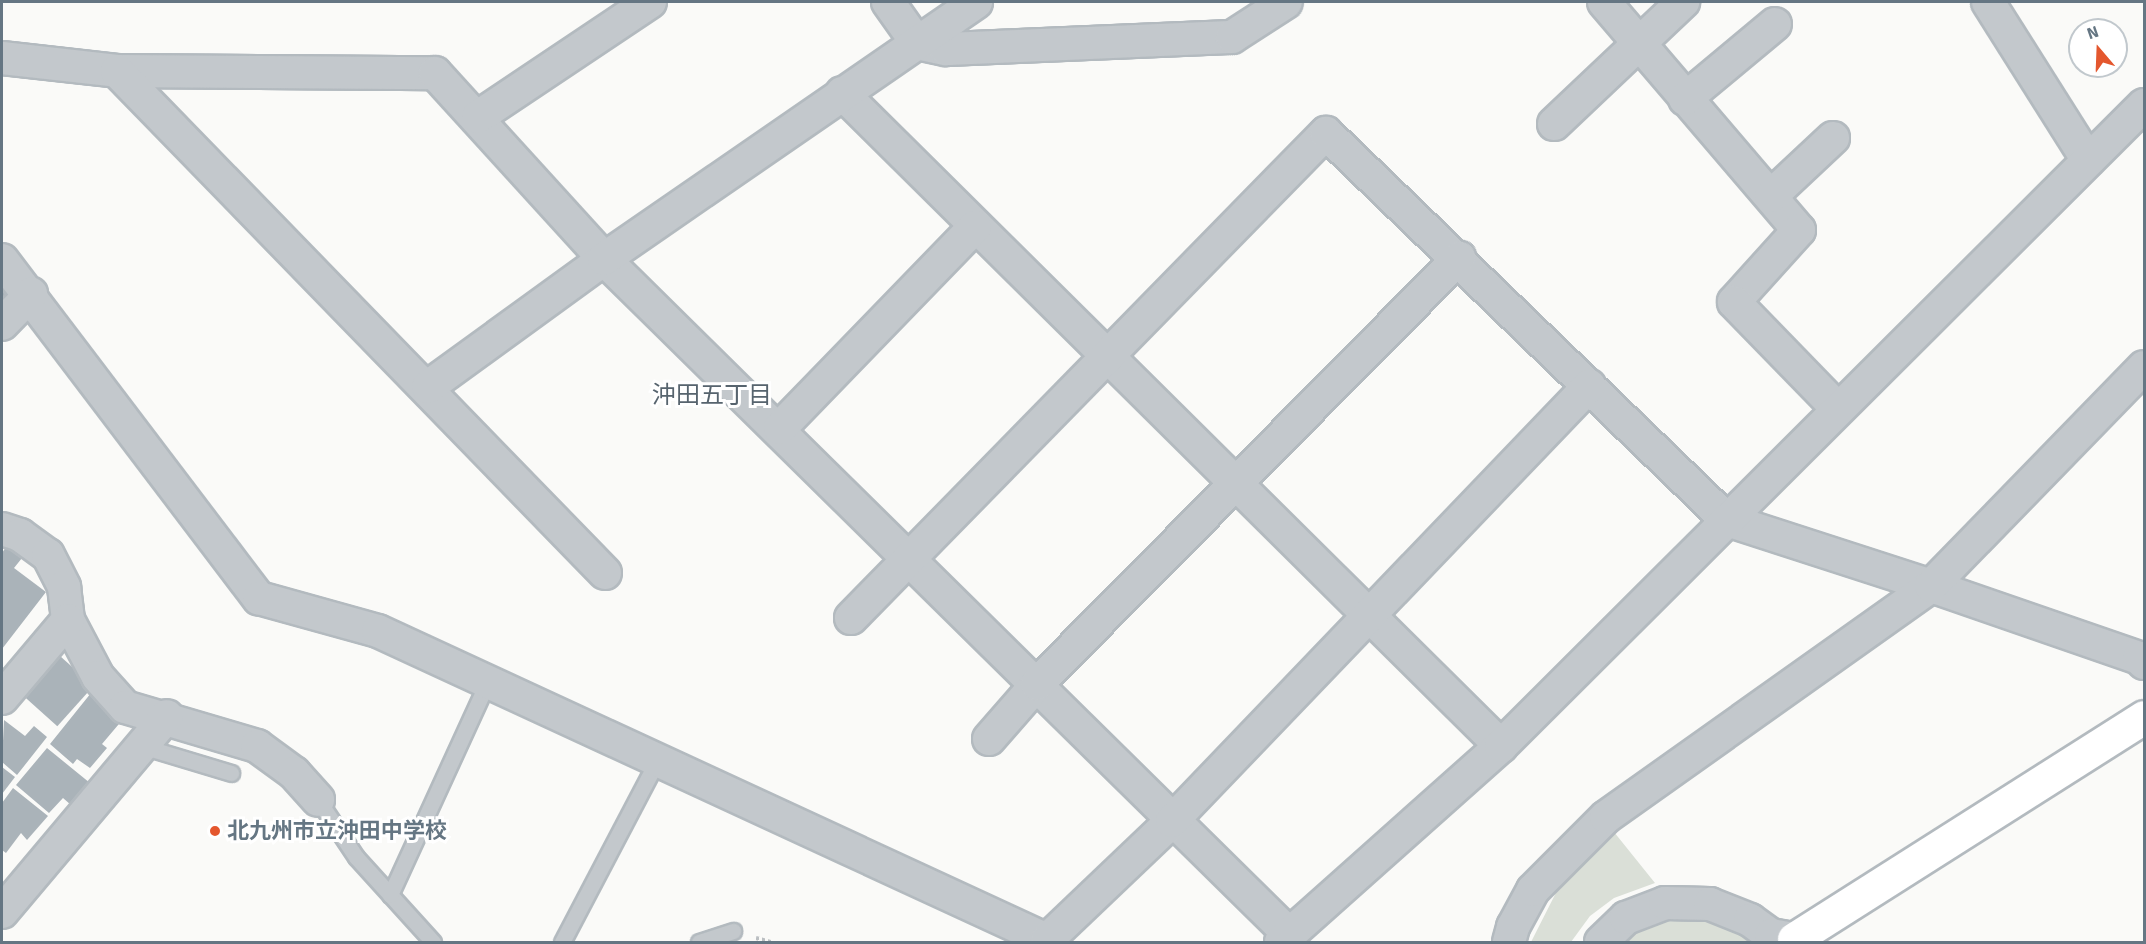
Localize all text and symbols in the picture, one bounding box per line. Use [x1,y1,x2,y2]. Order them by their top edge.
north arrow [2068,18,2128,78]
text: N [2084,22,2101,44]
district label: 沖田五丁目 [652,382,772,410]
place label: 北九州市立沖田中学校 [227,818,447,844]
marker: 北九州市立沖田中学校 [208,824,222,838]

